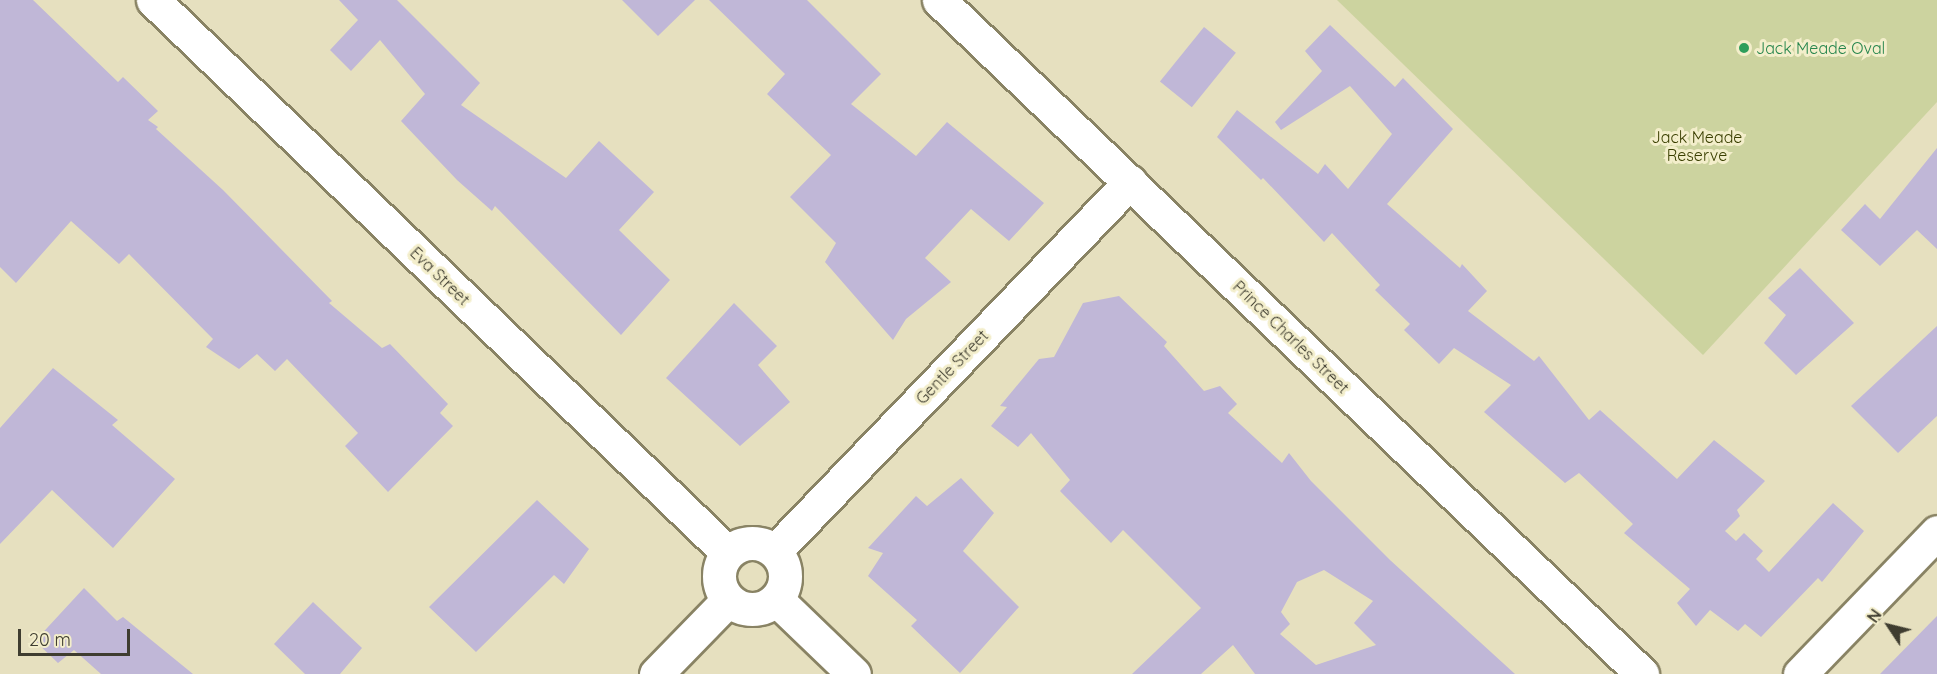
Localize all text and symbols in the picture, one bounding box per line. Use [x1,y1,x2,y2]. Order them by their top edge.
place label: Jack Meade Oval [1756,38,1885,58]
marker: Jack Meade Oval [1737,41,1751,55]
park label: Jack Meade Reserve [1652,127,1742,165]
street label: Eva Street [406,243,474,309]
street label: Prince Charles Street [1229,277,1353,397]
street label: Gentle Street [912,326,992,408]
north arrow [1859,596,1919,656]
text: N [1863,605,1886,626]
scale bar [21,617,134,655]
text: 20 m [29,628,71,651]

